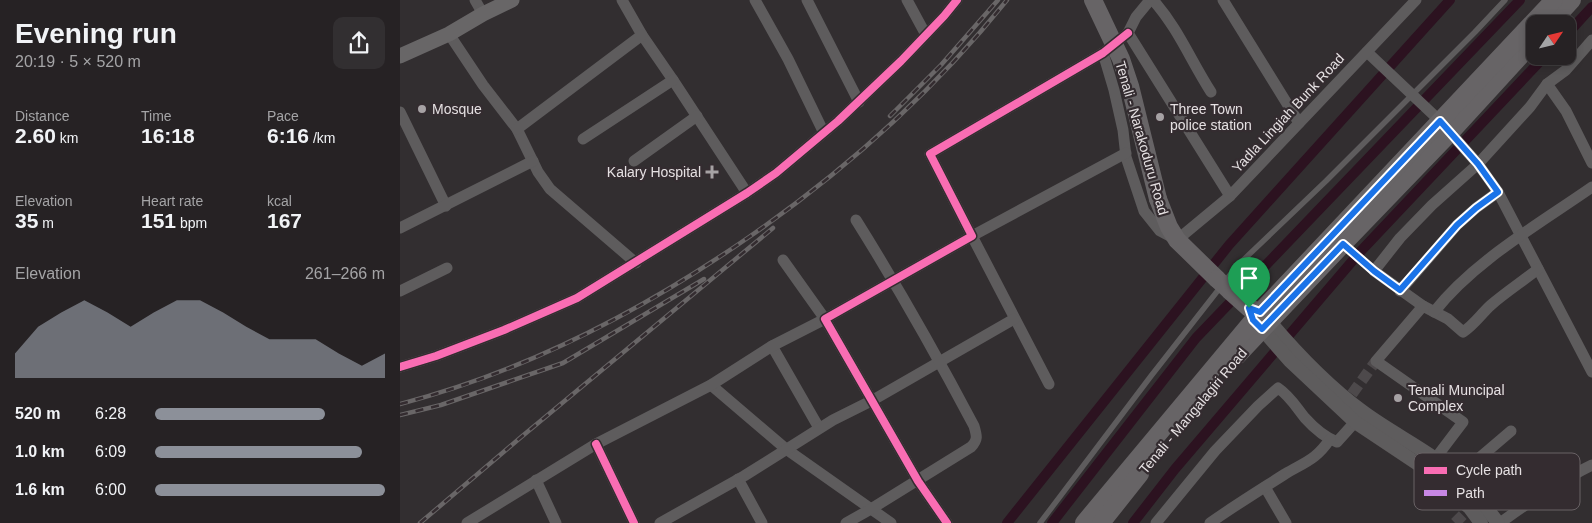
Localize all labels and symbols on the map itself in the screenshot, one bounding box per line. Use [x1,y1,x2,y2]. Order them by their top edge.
north arrow [1526,15,1576,65]
street label: Yadla Lingiah Bunk Road [1229,50,1347,176]
street label: Tenali - Narakoduru Road [1112,59,1172,217]
place label: Mosque [432,101,482,117]
place label: Three Town police station [1170,101,1252,133]
marker: Mosque [416,103,428,115]
marker: Three Town police station [1154,111,1166,123]
place label: Kalary Hospital [607,164,701,180]
marker: Kalary Hospital [705,165,719,179]
pin [1228,257,1270,308]
street label: Tenali - Mangalagiri Road [1136,345,1250,477]
place label: Tenali Muncipal Complex [1408,382,1505,414]
marker: Tenali Muncipal Complex [1392,392,1404,404]
legend [1414,453,1580,510]
text: Cycle path [1456,462,1522,478]
text: Path [1456,485,1485,501]

